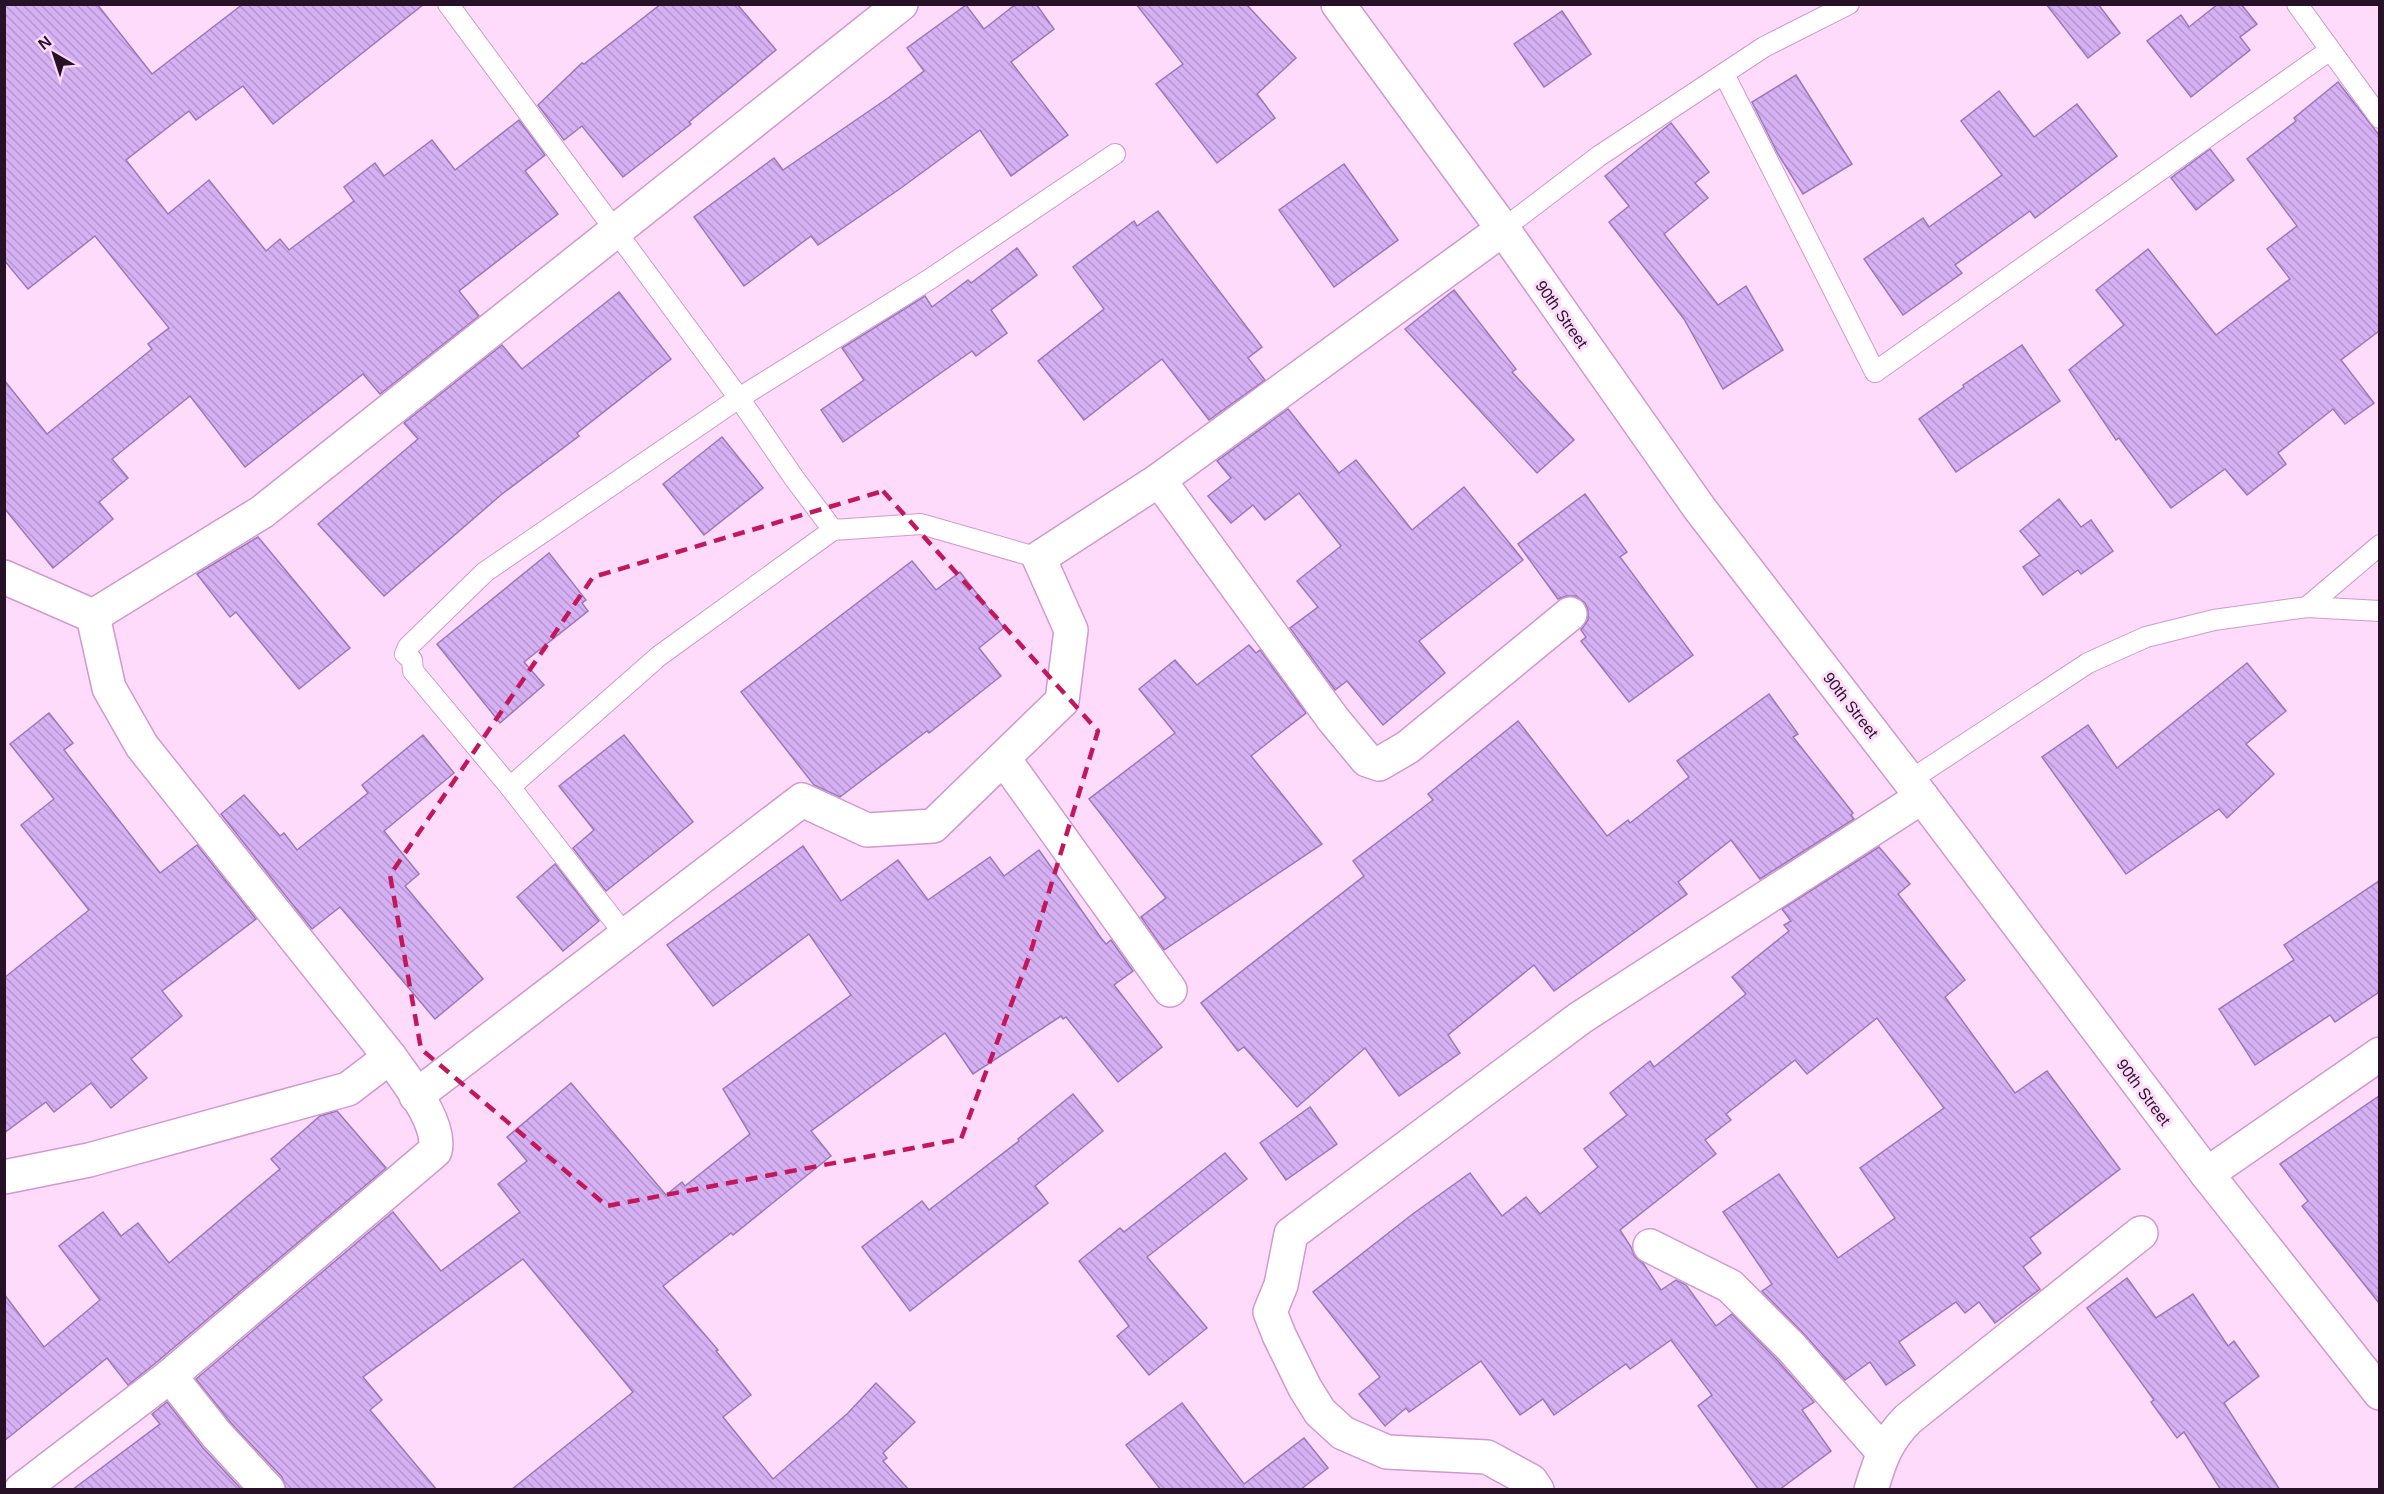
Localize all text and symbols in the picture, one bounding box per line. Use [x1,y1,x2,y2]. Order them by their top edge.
north arrow [24,24,84,84]
text: N [35,32,55,53]
street label: 90th Street [1532,277,1591,352]
street label: 90th Street [1820,669,1882,742]
street label: 90th Street [2113,1056,2174,1129]

